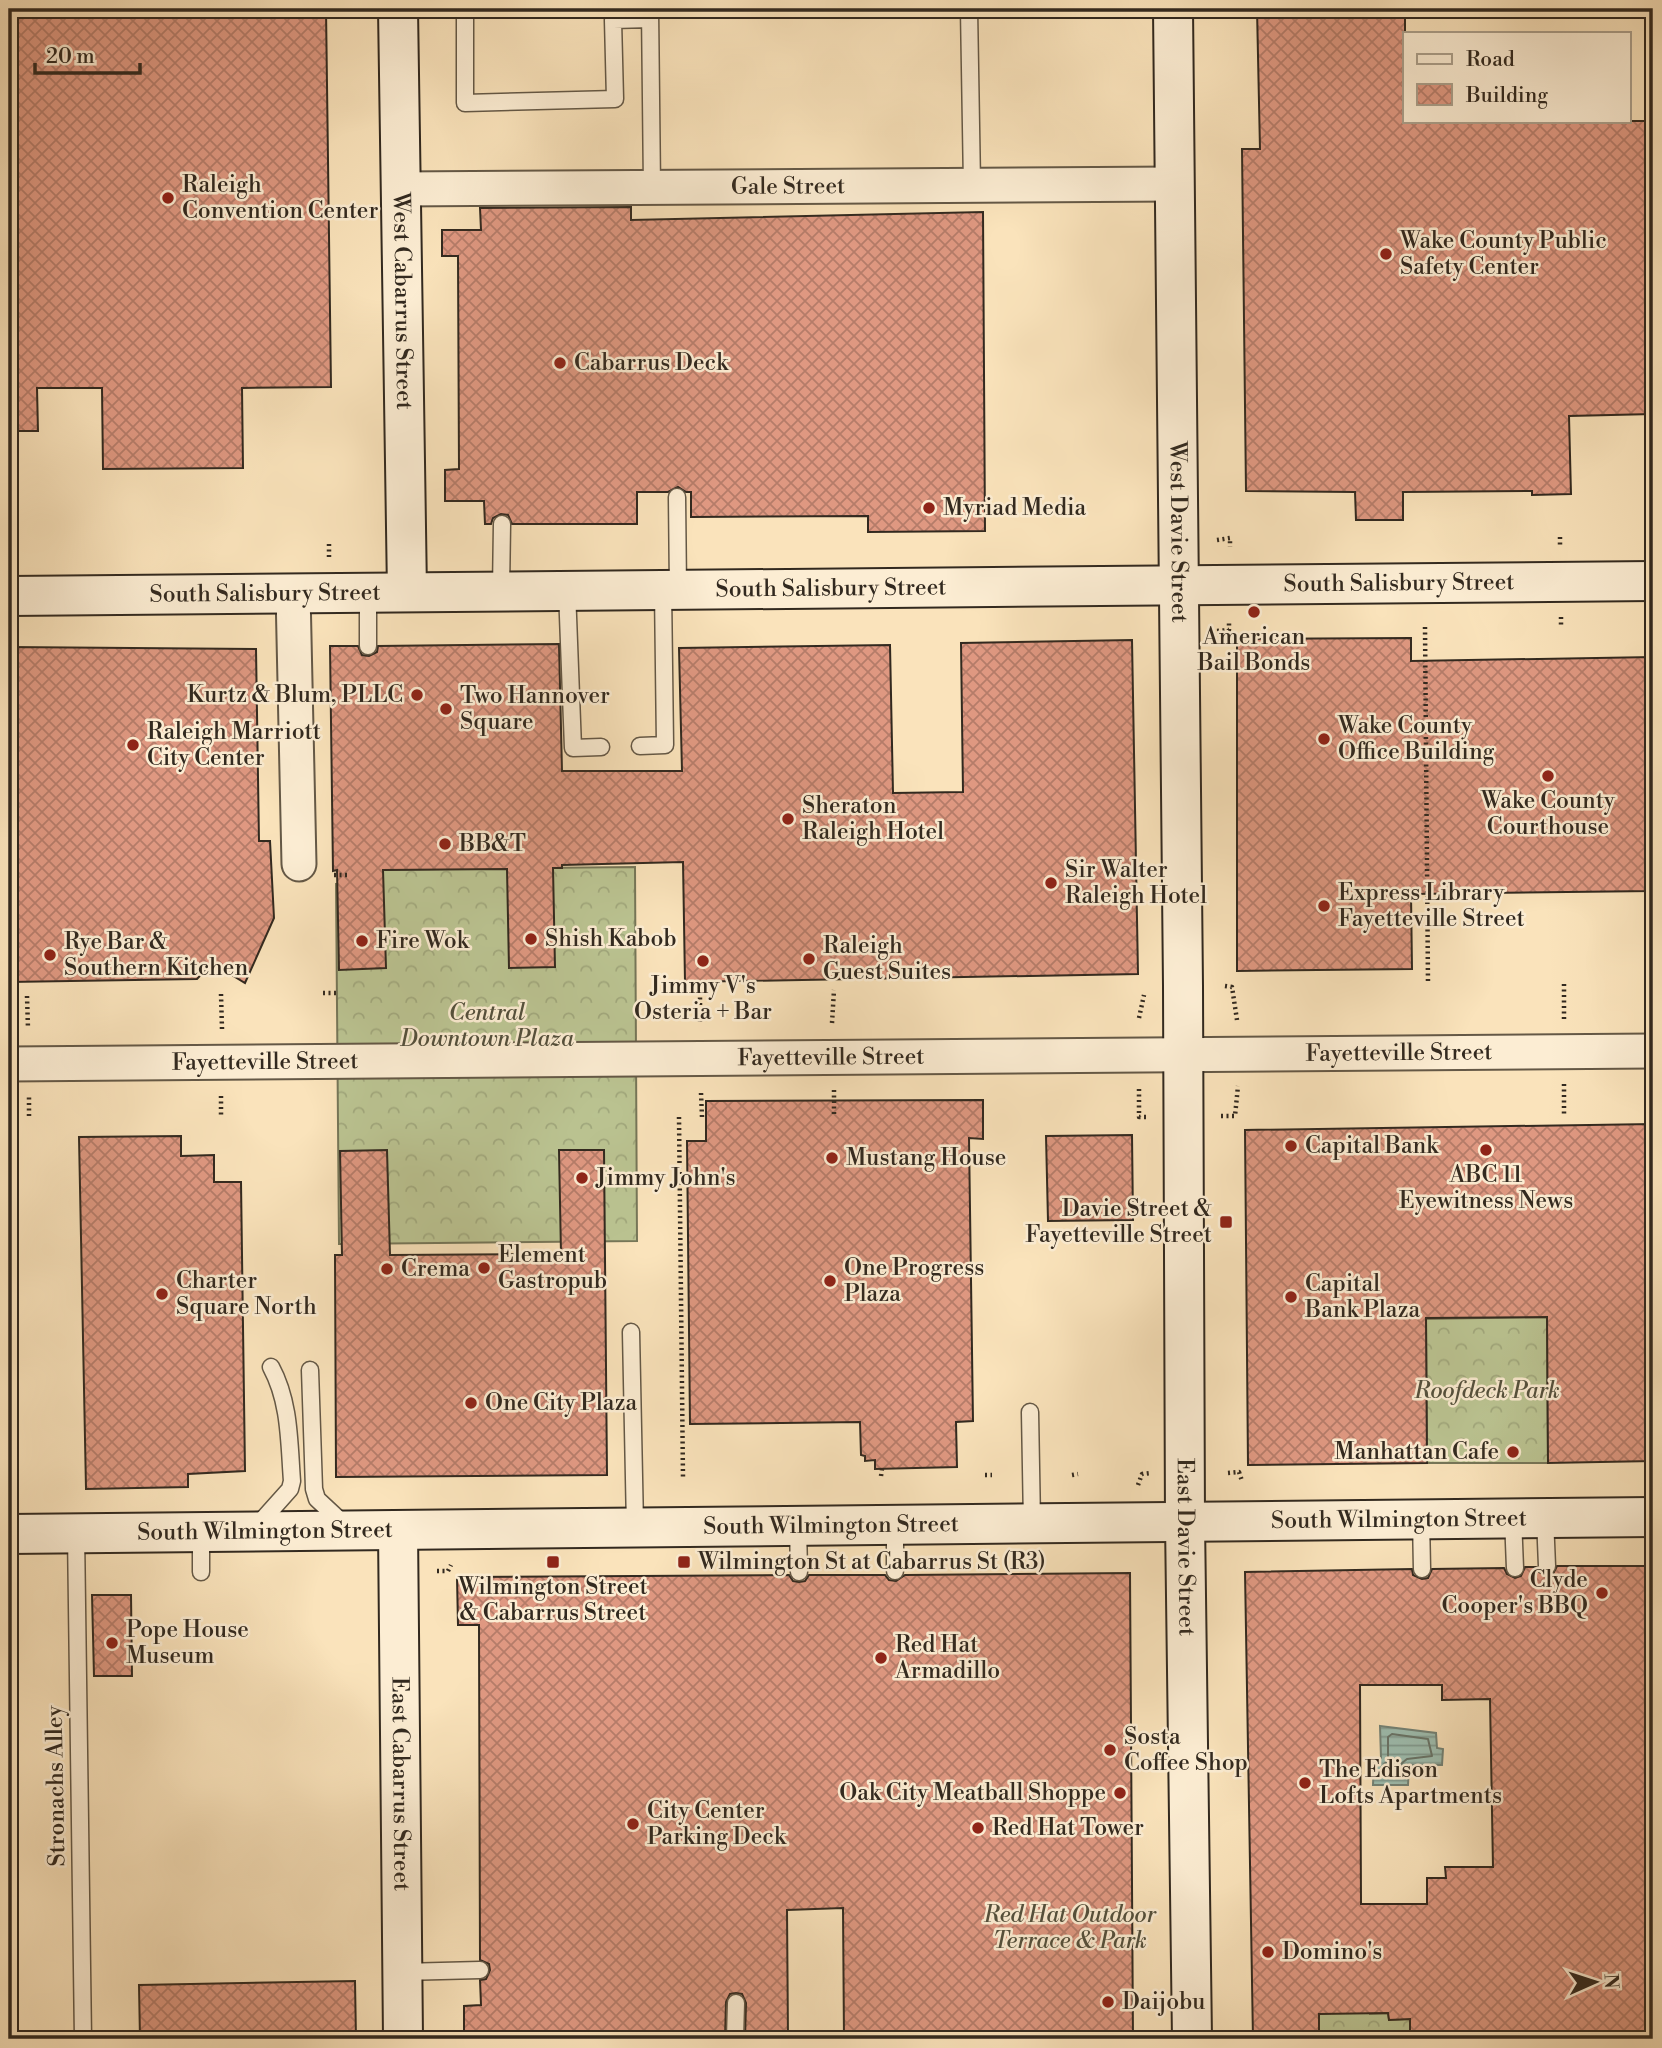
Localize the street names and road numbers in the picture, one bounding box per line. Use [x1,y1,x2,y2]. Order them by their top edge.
street label: Gale Street [731,172,845,201]
street label: West Cabarrus Street [387,191,418,410]
street label: West Davie Street [1163,440,1193,623]
street label: South Salisbury Street [1283,568,1515,598]
street label: South Salisbury Street [715,573,947,604]
street label: South Salisbury Street [149,579,381,609]
street label: Fayetteville Street [1305,1038,1492,1068]
street label: Fayetteville Street [737,1043,924,1072]
street label: Fayetteville Street [171,1047,359,1077]
street label: East Davie Street [1171,1458,1201,1636]
street label: South Wilmington Street [1271,1504,1527,1535]
street label: South Wilmington Street [703,1510,959,1541]
street label: South Wilmington Street [137,1516,393,1547]
street label: East Cabarrus Street [385,1677,416,1891]
street label: Stronachs Alley [41,1704,71,1867]

